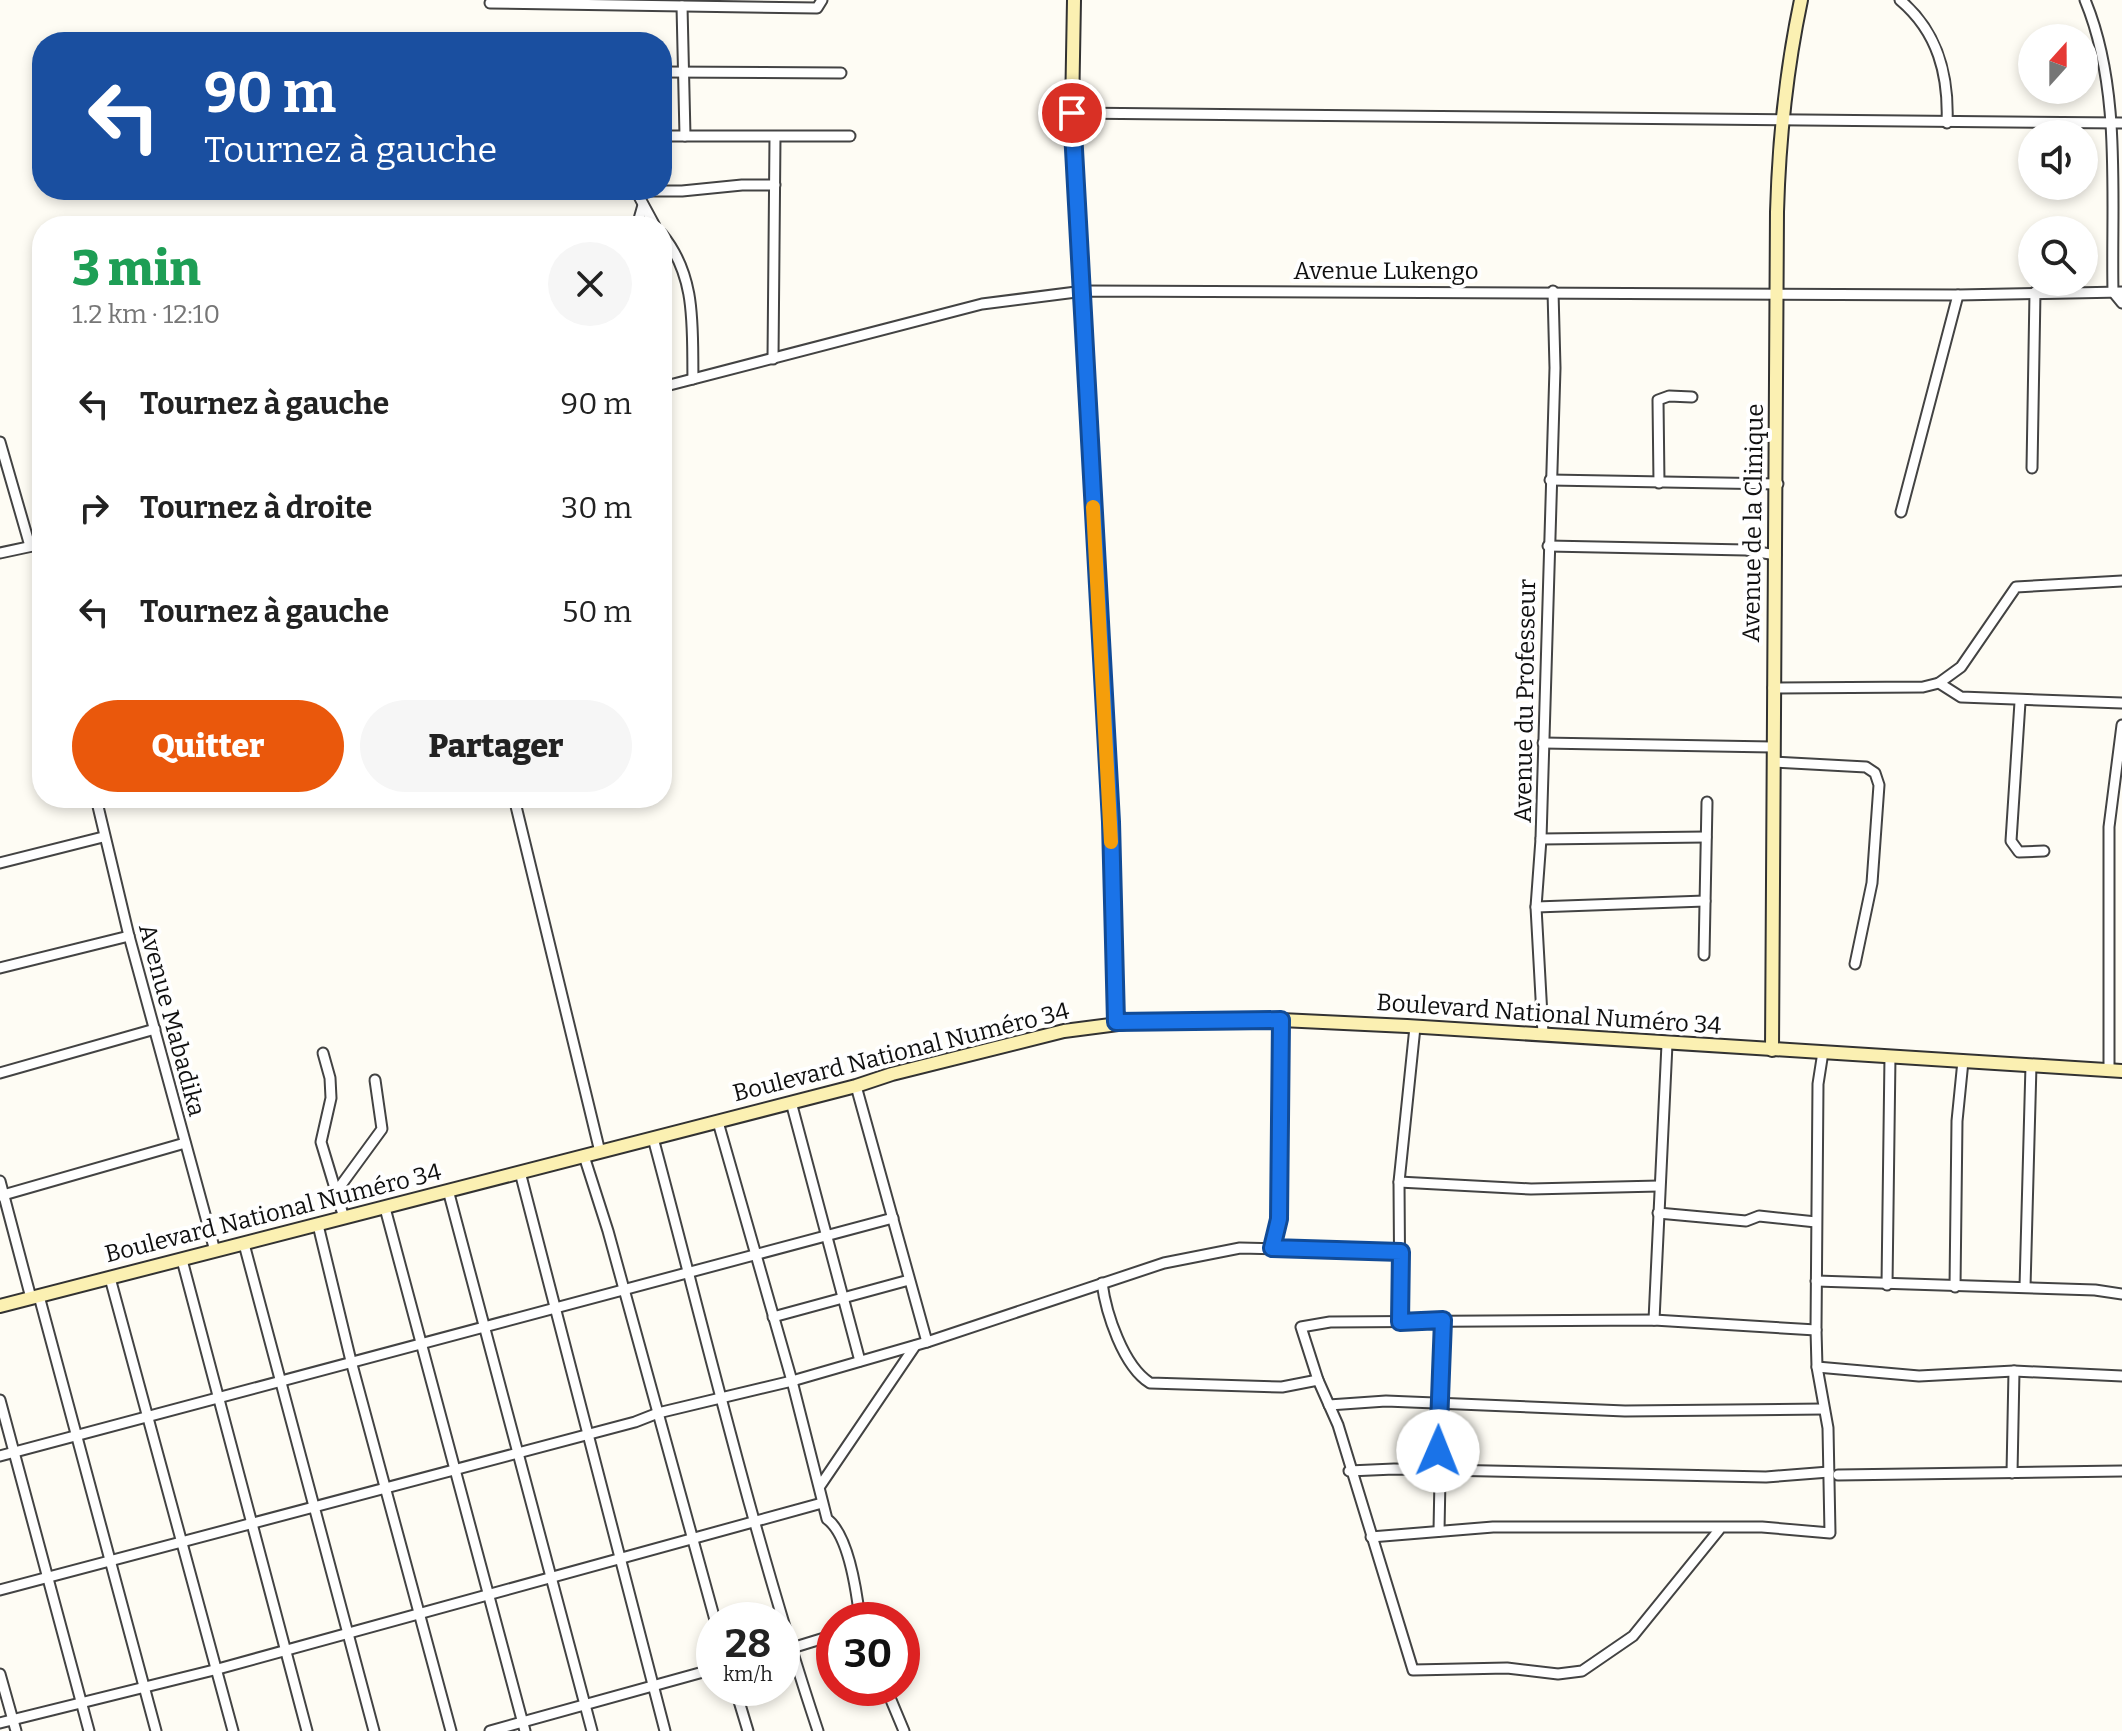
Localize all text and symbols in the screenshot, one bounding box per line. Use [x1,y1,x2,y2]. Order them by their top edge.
north arrow [2018,24,2098,104]
map controls [2018,24,2098,296]
text: 90 m [204,60,336,127]
icon: left [72,64,176,168]
pin [1038,79,1106,147]
icon: arrive [1050,91,1094,135]
button: sound [2018,120,2098,200]
text: Tournez à gauche [204,128,497,172]
button: search [2018,216,2098,296]
text: 3 min [72,240,201,298]
button: close [548,242,632,326]
street label: Avenue Lukengo [1294,257,1478,285]
text: 1.2 km · 12:10 [72,299,220,330]
icon: left [72,382,116,426]
text: Tournez à gauche [140,386,389,422]
text: 90 m [561,386,632,422]
street label: Avenue de la Clinique [1737,403,1769,643]
icon: right [72,486,116,530]
text: Tournez à droite [140,490,372,526]
text: 30 m [561,490,632,526]
street label: Avenue du Professeur [1509,578,1541,823]
icon: left [72,590,116,634]
text: Tournez à gauche [140,594,389,630]
text: 50 m [562,594,632,630]
button: Quitter [72,700,344,792]
button: Partager [360,700,632,792]
street label: Avenue Mabadika [133,921,211,1119]
street label: Boulevard National Numéro 34 [1376,988,1722,1040]
street label: Boulevard National Numéro 34 [730,997,1072,1107]
street label: Boulevard National Numéro 34 [102,1158,444,1268]
position arrow [1396,1409,1480,1493]
speed limit sign: 30 [816,1602,920,1706]
text: 28 [725,1620,771,1668]
text: km/h [723,1662,773,1686]

